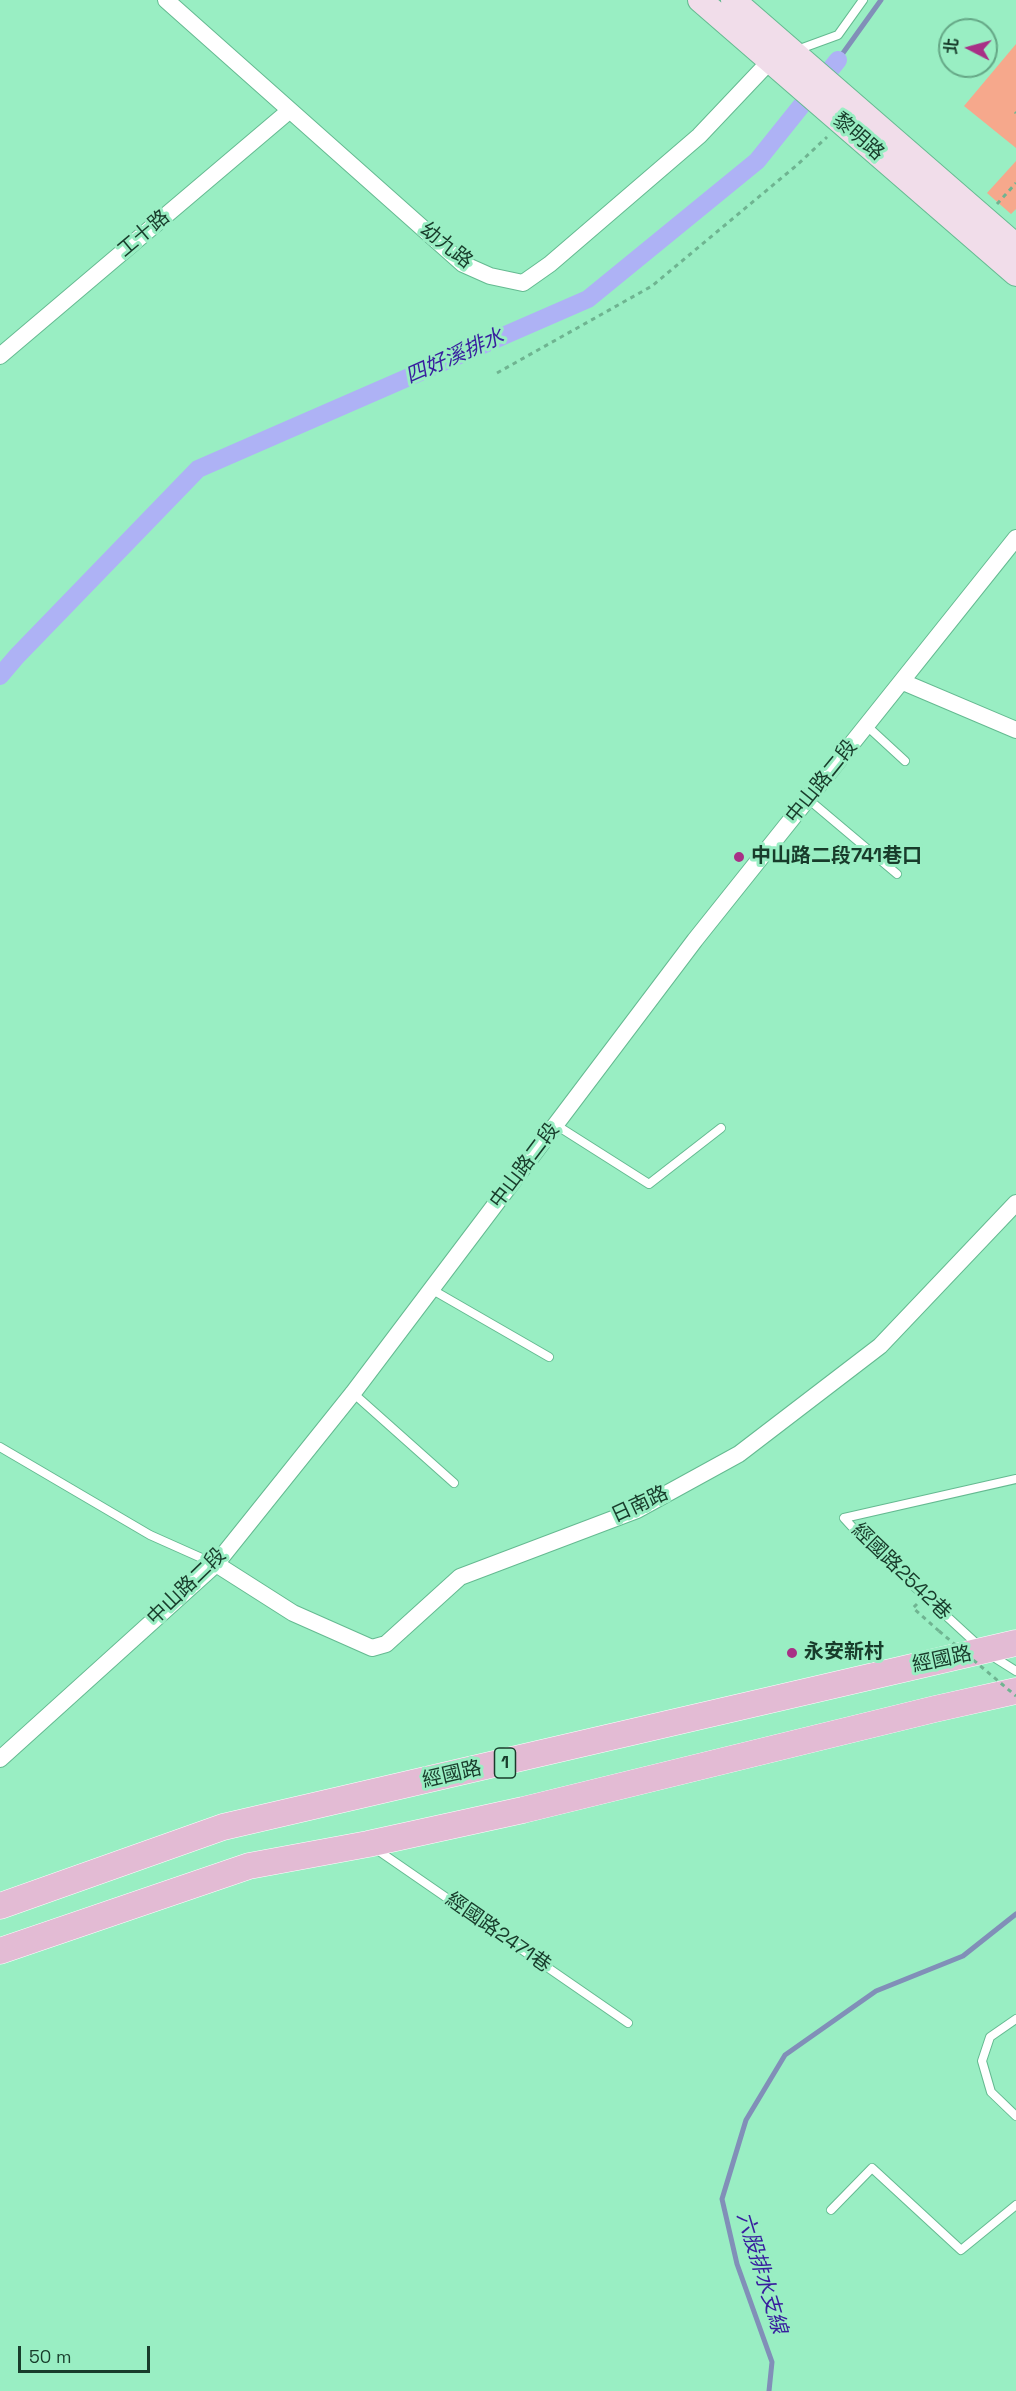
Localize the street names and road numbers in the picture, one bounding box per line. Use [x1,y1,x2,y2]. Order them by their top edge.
street label: 黎明路 [827,108,889,166]
street label: 工十路 [113,206,175,262]
street label: 幼九路 [415,218,477,274]
street label: 中山路二段 [781,736,863,828]
street label: 中山路二段 [485,1119,565,1213]
street label: 日南路 [608,1481,672,1529]
street label: 經國路2542巷 [846,1519,956,1625]
street label: 中山路二段 [143,1544,231,1630]
street label: 經國路 [910,1642,974,1678]
road number: 1 [494,1748,516,1778]
street label: 經國路 [420,1757,484,1793]
street label: 經國路2471巷 [441,1888,555,1978]

